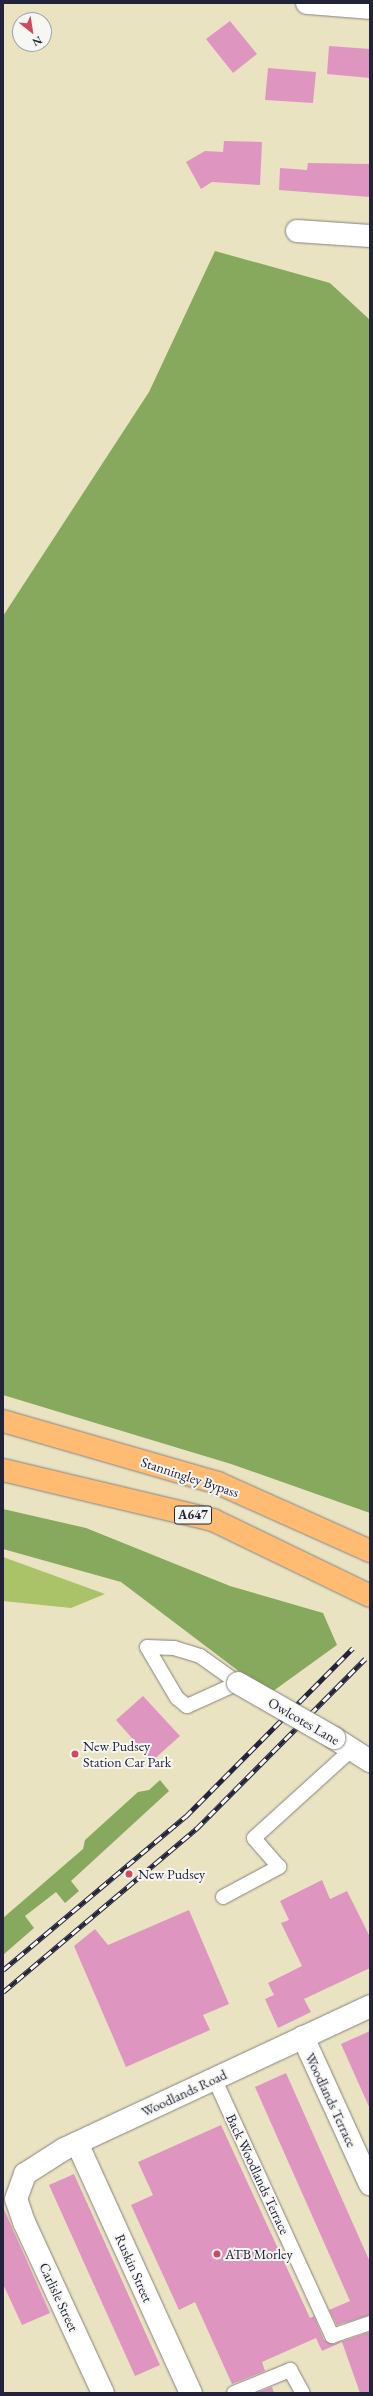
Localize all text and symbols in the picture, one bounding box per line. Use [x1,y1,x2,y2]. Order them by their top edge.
north arrow [12,12,52,52]
text: N [30,33,45,50]
street label: Stanningley Bypass [139,1453,241,1501]
road number: A647 [174,1504,212,1526]
street label: Owlcotes Lane [265,1694,343,1748]
place label: New Pudsey Station Car Park [83,1738,171,1770]
marker: New Pudsey Station Car Park [70,1749,80,1759]
place label: New Pudsey [138,1866,205,1882]
marker: New Pudsey [123,1868,135,1880]
street label: Woodlands Terrace [302,2050,360,2150]
street label: Woodlands Road [139,2066,229,2120]
street label: Back Woodlands Terrace [223,2111,293,2237]
street label: Ruskin Street [112,2231,156,2305]
place label: ATB Morley [225,2246,293,2262]
marker: ATB Morley [212,2249,222,2259]
street label: Carlisle Street [36,2260,82,2334]

